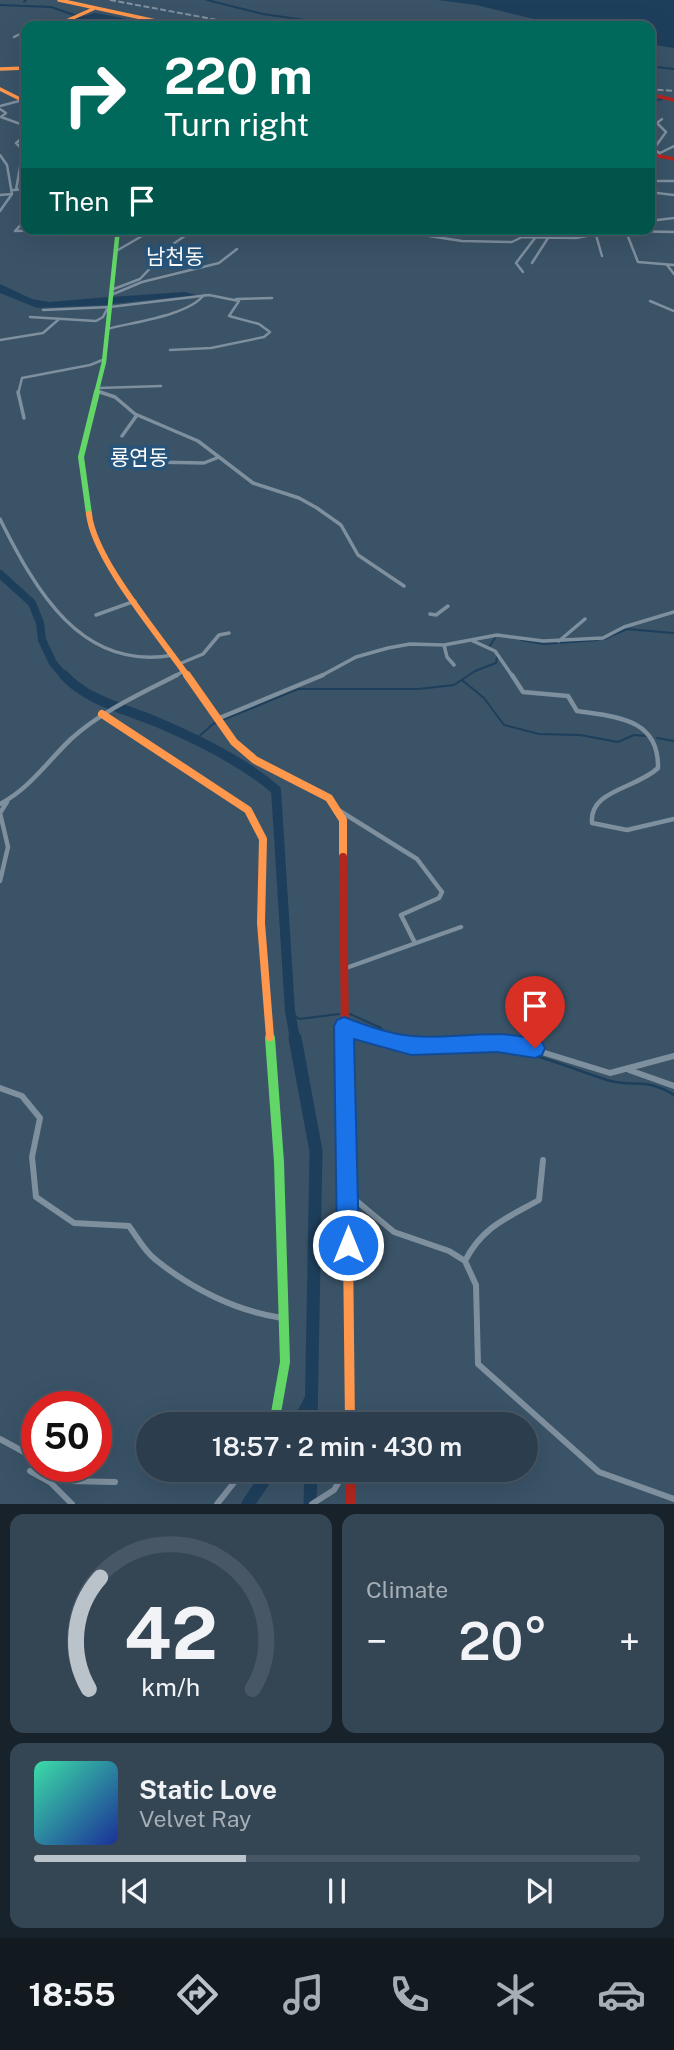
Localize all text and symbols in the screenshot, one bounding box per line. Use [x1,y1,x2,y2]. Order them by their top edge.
text: 220 m [164,47,313,105]
icon: right [49,49,140,140]
text: Turn right [164,106,309,143]
icon: arrive [123,182,161,220]
text: Then [49,186,109,217]
district label: 남천동 [146,244,204,269]
district label: 룡연동 [110,445,168,470]
pin [505,976,565,1048]
icon: arrive [516,987,554,1025]
position arrow [311,1208,385,1282]
speed limit sign: 50 [21,1391,112,1482]
text: 18:57 · 2 min · 430 m [212,1431,462,1462]
text: Climate [366,1576,448,1603]
text: 42 [124,1591,218,1676]
text: 20° [458,1611,548,1672]
text: − [366,1619,387,1664]
text: + [619,1619,640,1664]
text: km/h [142,1672,200,1702]
text: Static Love [139,1774,277,1805]
text: Velvet Ray [139,1805,251,1832]
icon: previous [116,1872,154,1910]
icon: pause [318,1872,356,1910]
icon: next [520,1872,558,1910]
icon: directions [173,1970,222,2019]
icon: music [279,1970,328,2019]
icon: phone [385,1970,434,2019]
icon: climate [491,1970,540,2019]
icon: car [597,1970,646,2019]
text: 18:55 [29,1976,116,2013]

